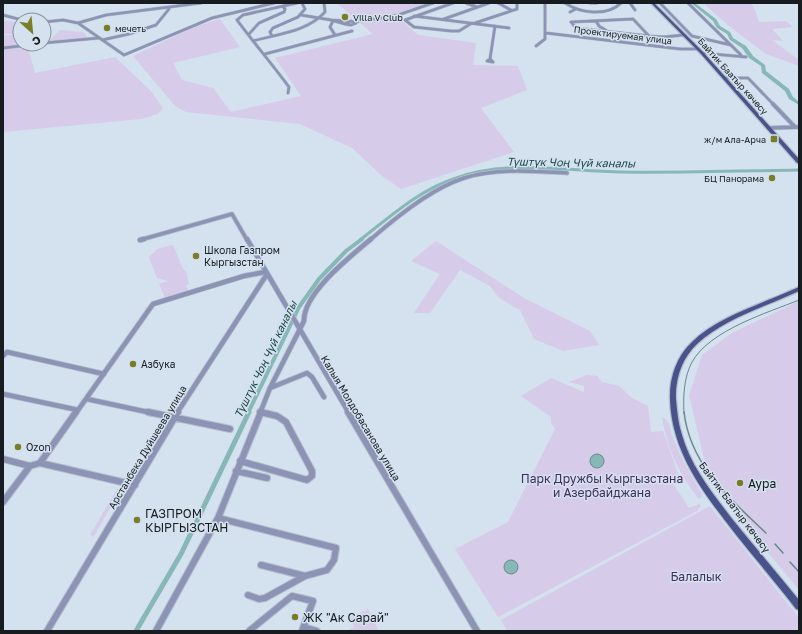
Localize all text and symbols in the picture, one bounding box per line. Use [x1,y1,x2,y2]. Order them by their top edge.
north arrow [12,12,52,52]
marker: Villa V Club [340,12,350,22]
place label: Villa V Club [353,12,403,23]
marker: мечеть [102,23,112,33]
place label: мечеть [115,23,146,34]
street label: Проектируемая улица [573,24,673,46]
text: С [30,34,43,49]
street label: Байтик Баатыр көчөсү [696,35,770,117]
place label: ж/м Ала-Арча [704,134,766,145]
marker: ж/м Ала-Арча [769,134,779,144]
water label: Түштүк Чоң Чүй каналы [507,154,636,171]
place label: БЦ Панорама [704,173,764,184]
marker: БЦ Панорама [767,173,777,183]
place label: Школа Газпром Кыргызстан [204,244,280,268]
marker: Школа Газпром Кыргызстан [191,251,201,261]
water label: Түштүк Чоң Чүй каналы [231,298,300,420]
street label: Калыя Молдобасанова улица [319,353,403,483]
place label: Азбука [141,358,176,370]
marker: Азбука [128,359,138,369]
street label: Арстанбека Дуйшеева улица [105,383,189,511]
place label: Ozon [26,441,51,453]
marker: Ozon [13,442,23,452]
street label: Байтик Баатыр көчөсү [696,459,773,556]
park label: Парк Дружбы Кыргызстана и Азербайджана [521,471,683,500]
place label: Аура [748,476,776,491]
marker: Аура [735,478,745,488]
place label: ГАЗПРОМ КЫРГЫЗСТАН [145,506,228,535]
marker: ГАЗПРОМ КЫРГЫЗСТАН [132,515,142,525]
park label: Балалык [670,569,722,584]
place label: ЖК "Ак Сарай" [303,610,389,625]
marker: ЖК "Ак Сарай" [290,612,300,622]

